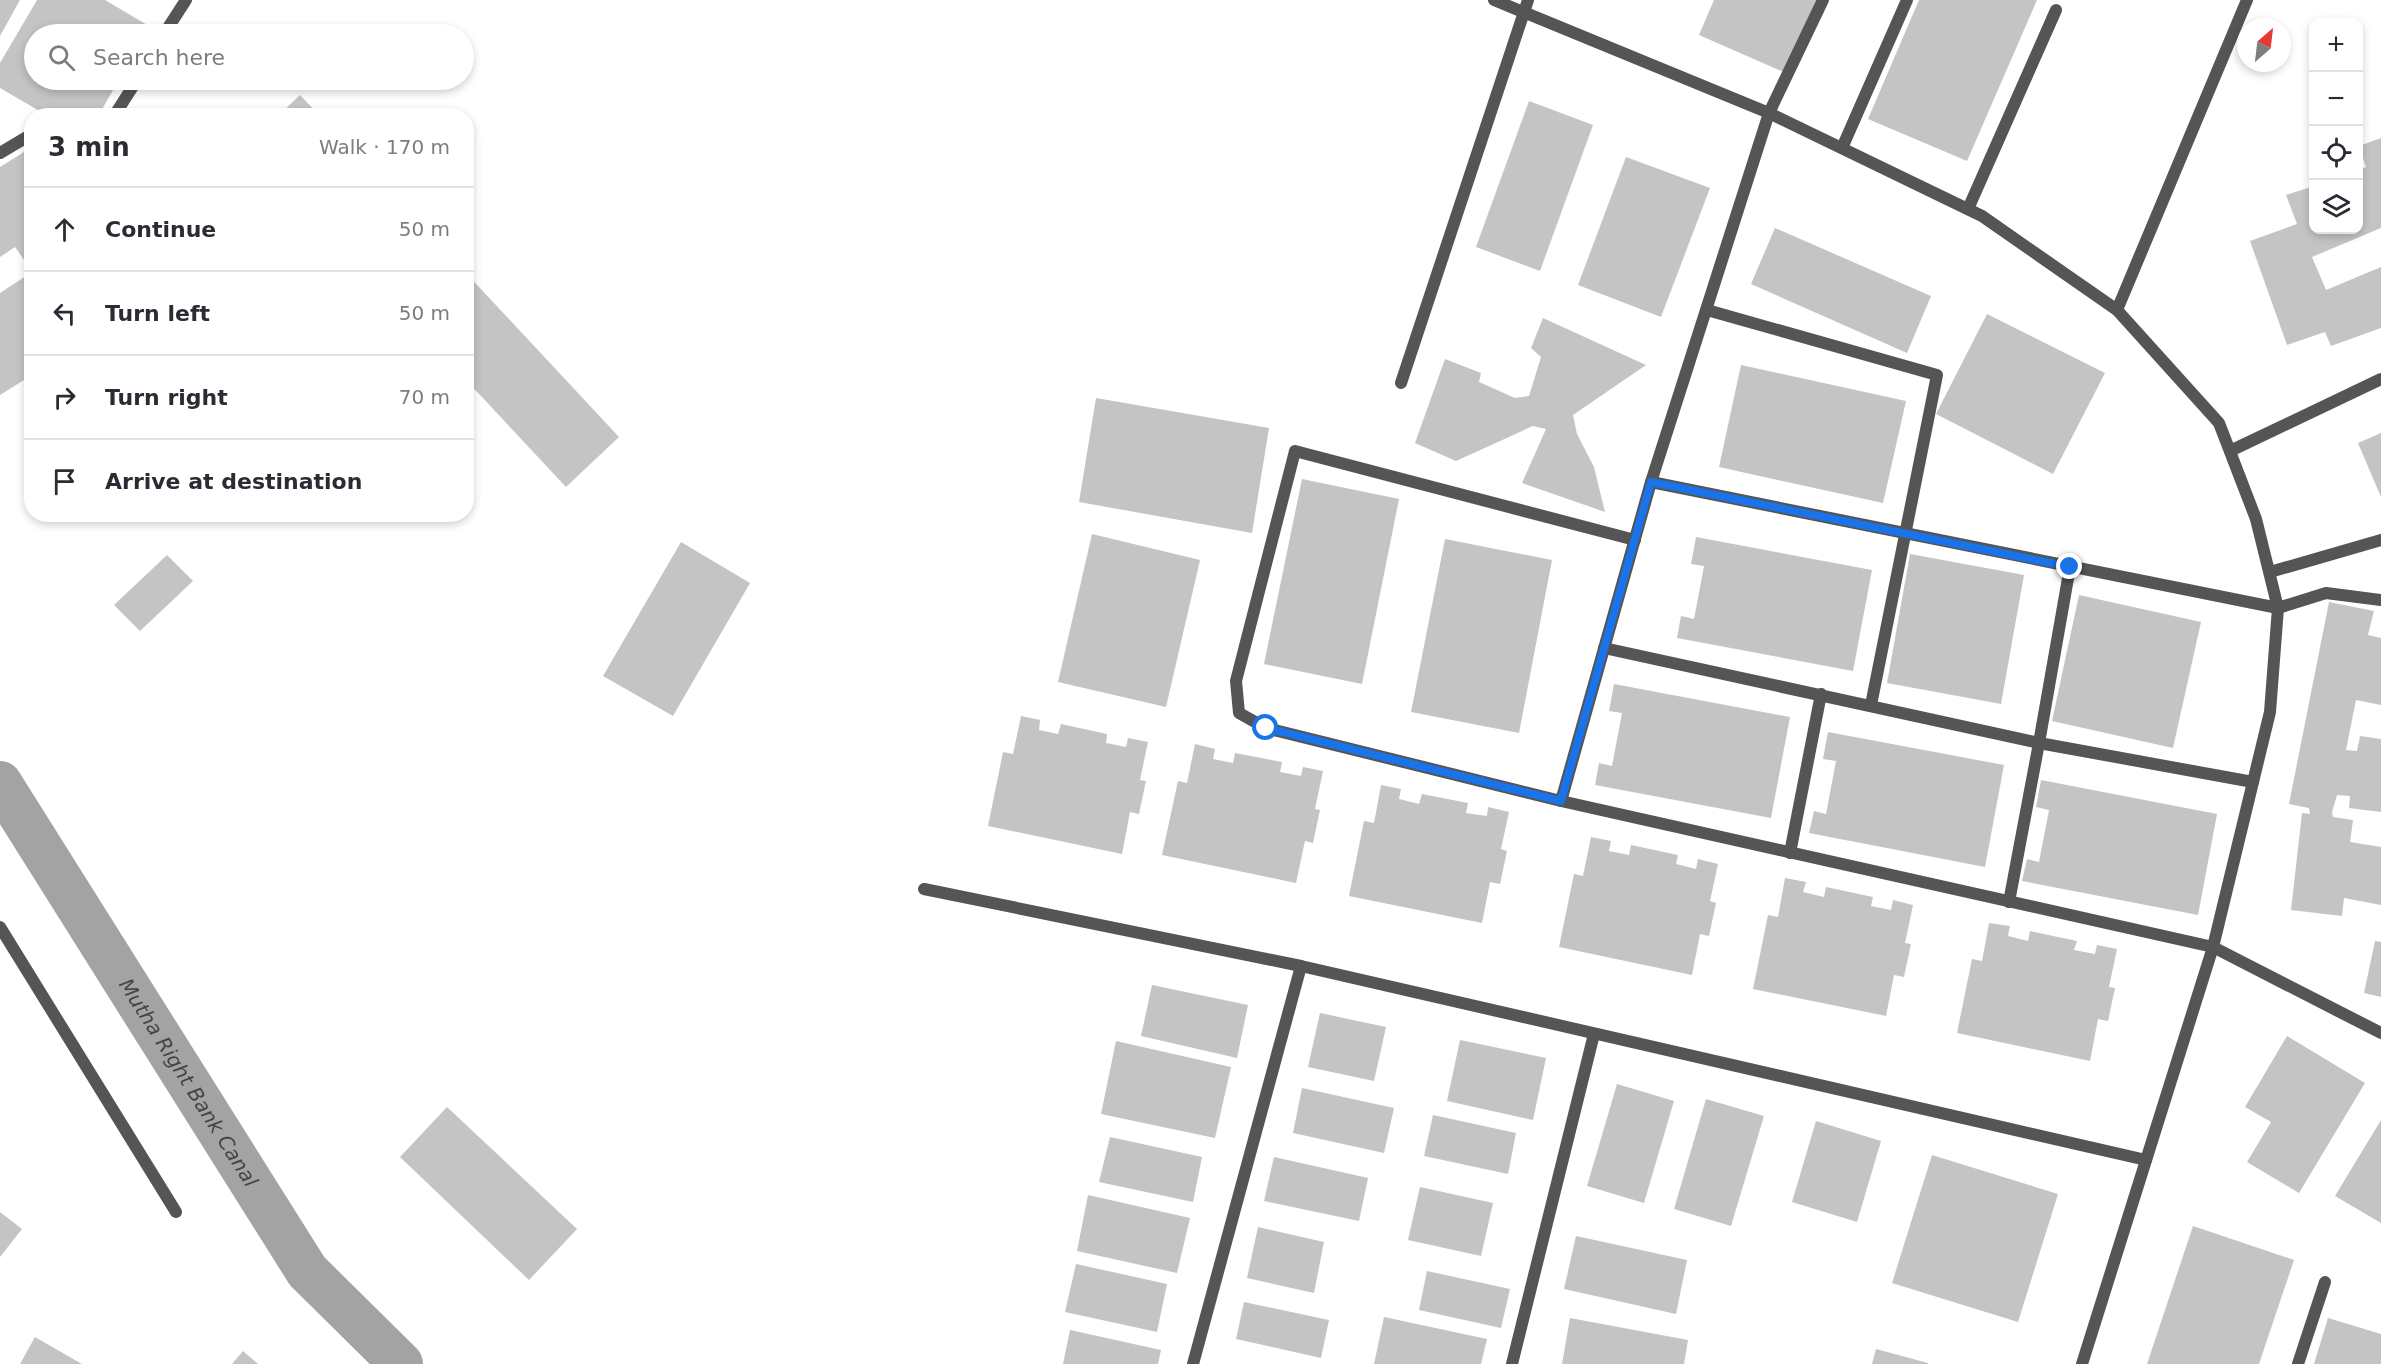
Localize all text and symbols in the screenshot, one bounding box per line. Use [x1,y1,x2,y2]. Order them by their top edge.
north arrow [2237,18,2291,72]
map controls [2309,18,2363,234]
button: + [2309,18,2363,72]
search box [24,24,474,90]
icon: search [45,41,78,74]
text: Search here [93,45,225,70]
button: − [2309,72,2363,126]
button: locate [2309,126,2363,180]
text: 3 min [48,132,130,162]
text: Walk · 170 m [319,135,450,159]
button: layers [2309,180,2363,234]
icon: ahead [48,213,81,246]
text: Continue [105,217,216,242]
text: 50 m [399,217,450,241]
icon: left [48,297,81,330]
text: Turn left [105,301,210,326]
text: 50 m [399,301,450,325]
icon: right [48,381,81,414]
text: Turn right [105,385,228,410]
text: 70 m [399,385,450,409]
icon: arrive [48,465,81,498]
text: Arrive at destination [105,469,362,494]
route end [2056,553,2082,579]
route start [1252,714,1278,740]
water label: Mutha Right Bank Canal [114,974,263,1192]

